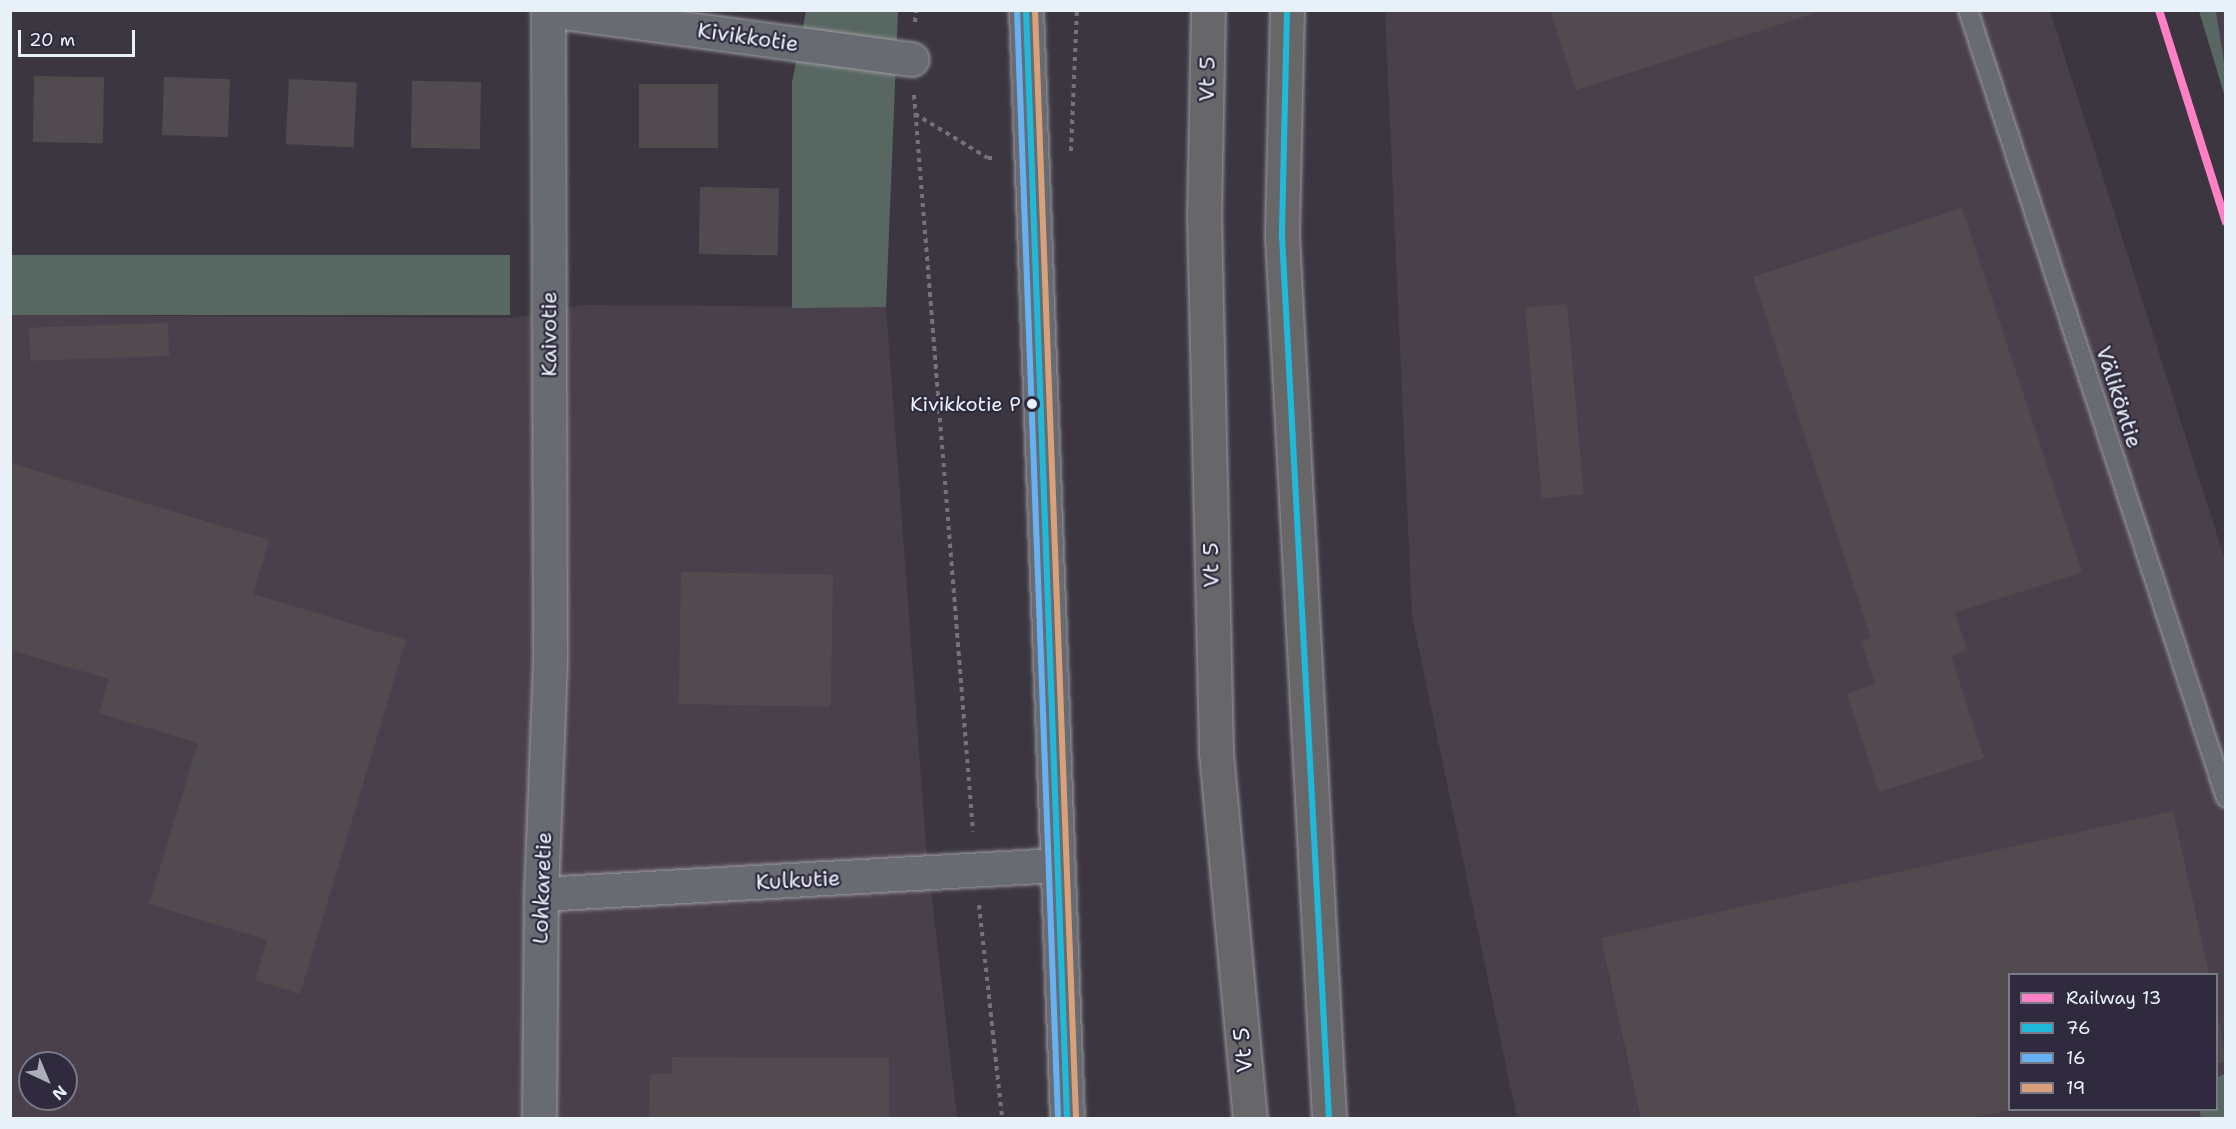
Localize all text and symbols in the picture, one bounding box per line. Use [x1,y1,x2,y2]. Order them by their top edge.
street label: Kivikkotie [696,17,800,57]
scale bar [21,18,138,56]
text: 20 m [29,28,75,52]
street label: Vt 5 [1193,56,1221,102]
street label: Kaivotie [536,291,562,377]
street label: Väliköntie [2090,343,2148,451]
place label: Kivikkotie P [910,392,1021,416]
marker: Kivikkotie P [1026,398,1038,410]
street label: Vt 5 [1197,542,1225,588]
street label: Lohkaretie [527,831,557,945]
street label: Kulkutie [755,865,841,895]
legend [2008,973,2218,1111]
text: Railway 13 [2066,986,2161,1010]
text: 76 [2066,1016,2090,1040]
street label: Vt 5 [1228,1026,1258,1074]
text: 16 [2066,1046,2086,1070]
north arrow [18,1051,78,1111]
text: 19 [2066,1076,2085,1100]
text: N [48,1081,71,1105]

